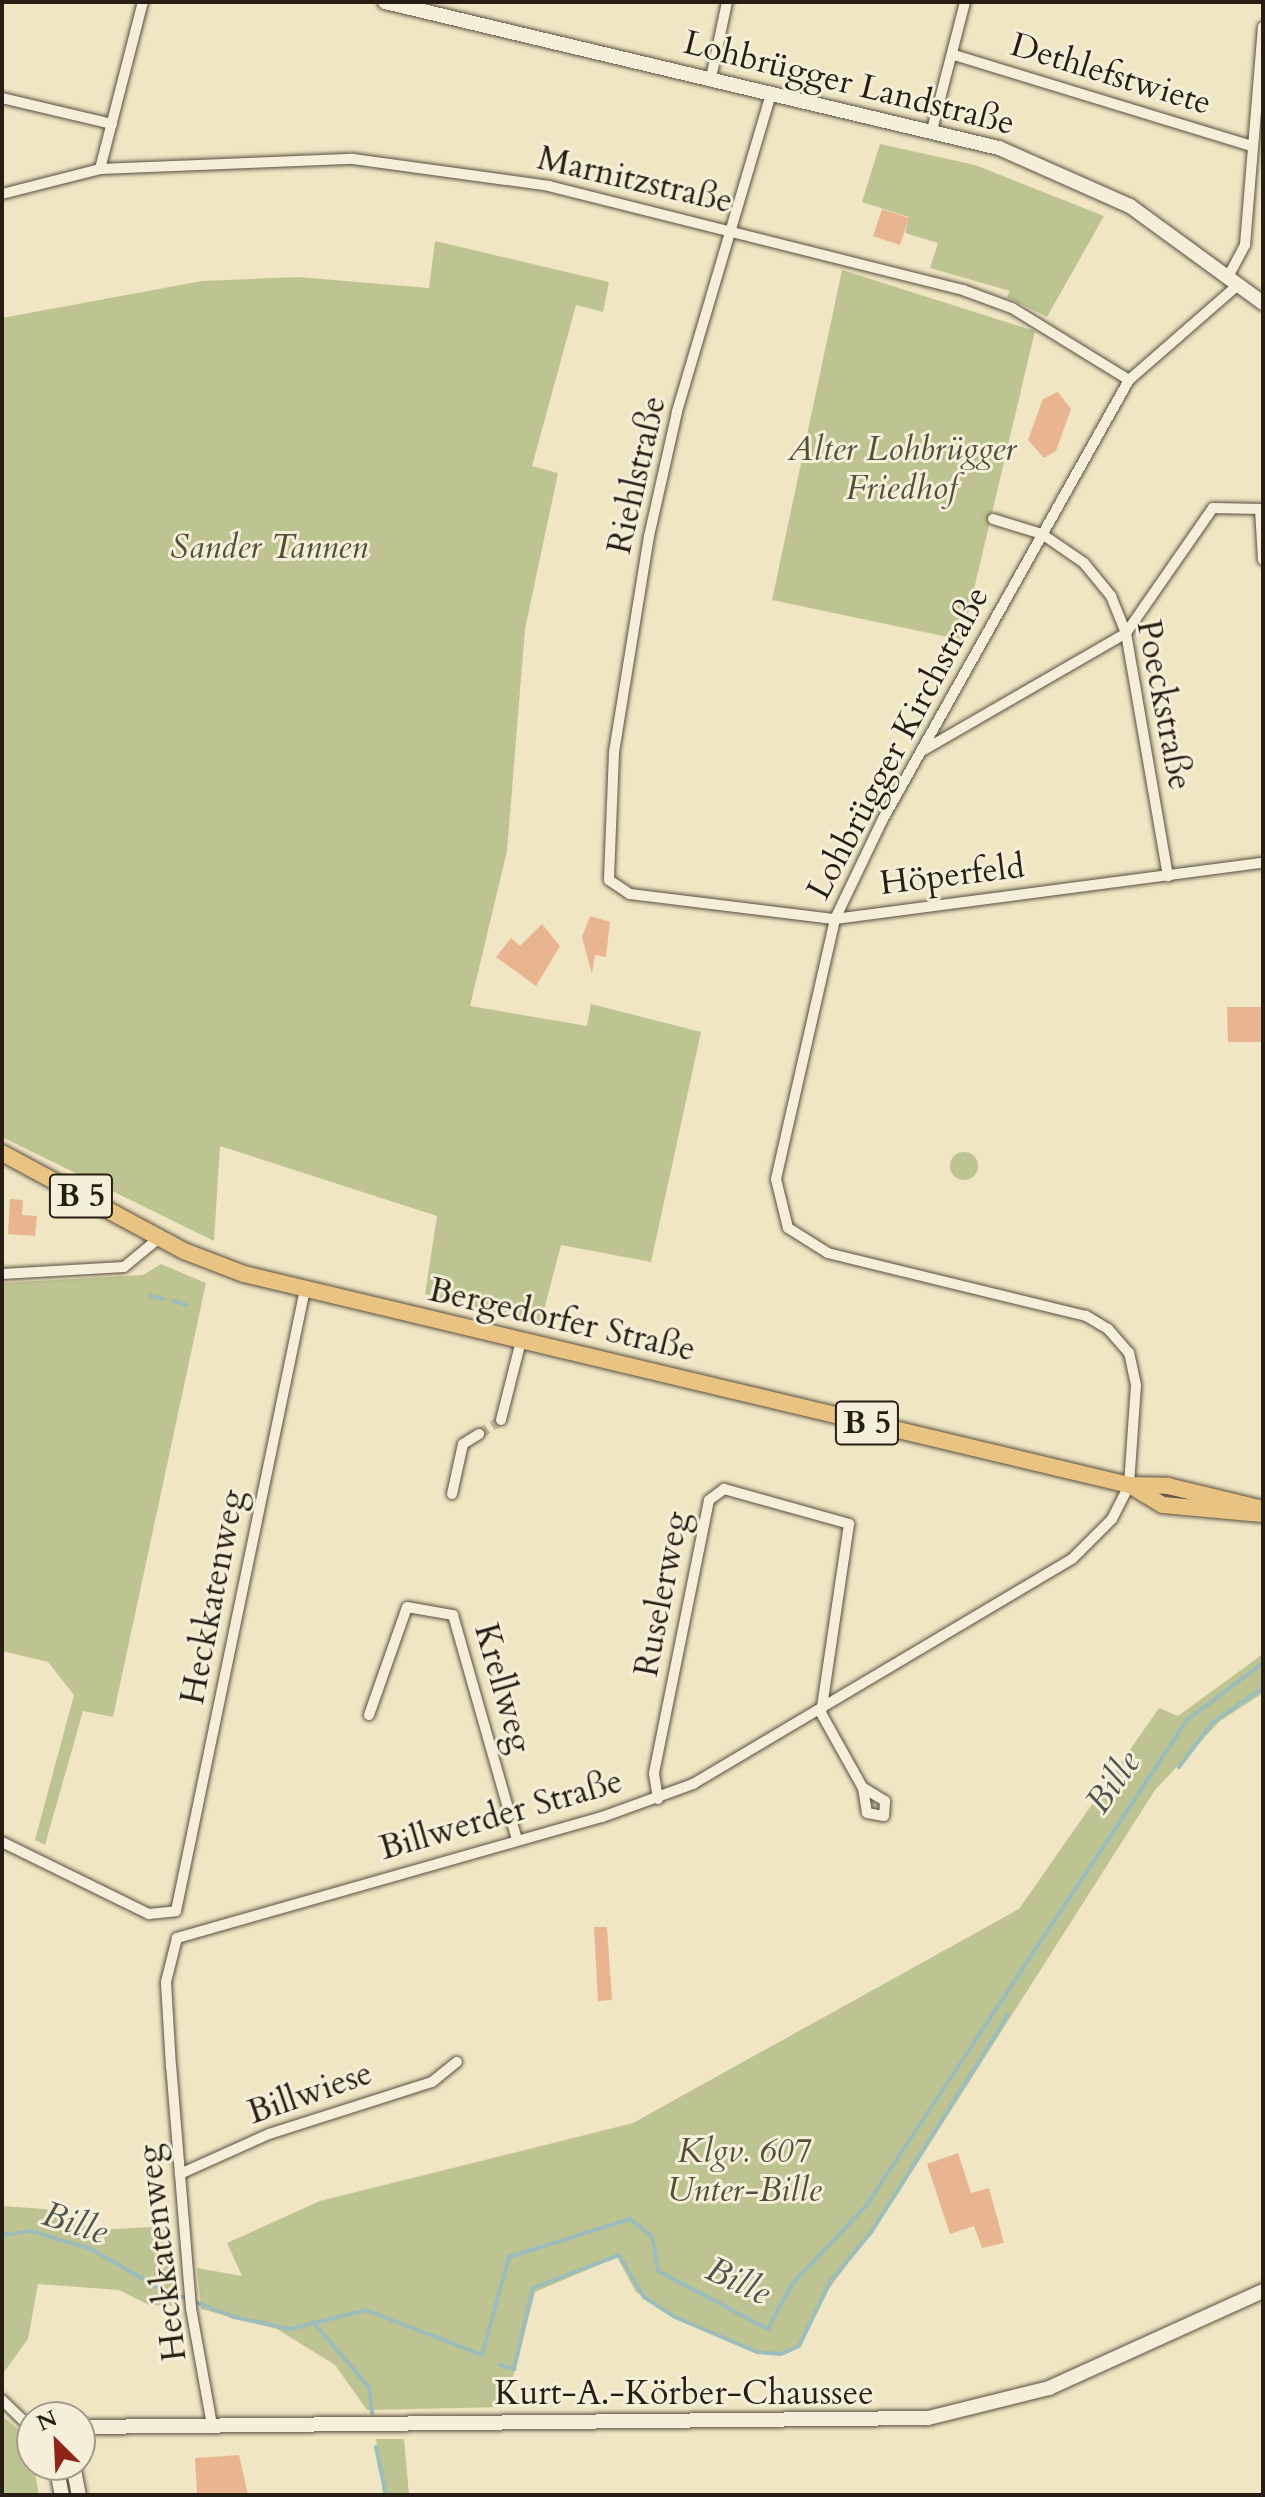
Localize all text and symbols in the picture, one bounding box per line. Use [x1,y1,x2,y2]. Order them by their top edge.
street label: Lohbrügger Landstraße [679,22,1019,144]
street label: Dethlefstwiete [1006,24,1216,124]
street label: Marnitzstraße [534,138,736,222]
street label: Riehlstraße [599,392,675,558]
park label: Alter Lohbrügger Friedhof [788,429,1016,508]
park label: Sander Tannen [170,528,368,568]
street label: Lohbrügger Kirchstraße [798,580,998,906]
street label: Poeckstraße [1128,616,1200,794]
street label: Höperfeld [877,846,1027,904]
road number: B 5 [47,1168,115,1224]
street label: Bergedorfer Straße [425,1270,699,1370]
road number: B 5 [833,1395,901,1451]
street label: Heckkatenweg [172,1486,254,1708]
street label: Ruselerweg [626,1508,698,1680]
street label: Krellweg [465,1619,541,1757]
water label: Bille [1076,1742,1150,1822]
street label: Billwerder Straße [375,1761,627,1869]
street label: Billwiese [242,2053,378,2133]
park label: Klgv. 607 Unter-Bille [666,2131,822,2210]
street label: Heckkatenweg [128,2142,196,2364]
water label: Bille [37,2192,113,2254]
water label: Bille [699,2247,777,2315]
street label: Kurt-A.-Körber-Chaussee [494,2374,874,2414]
north arrow [16,2401,96,2481]
text: N [32,2403,62,2438]

